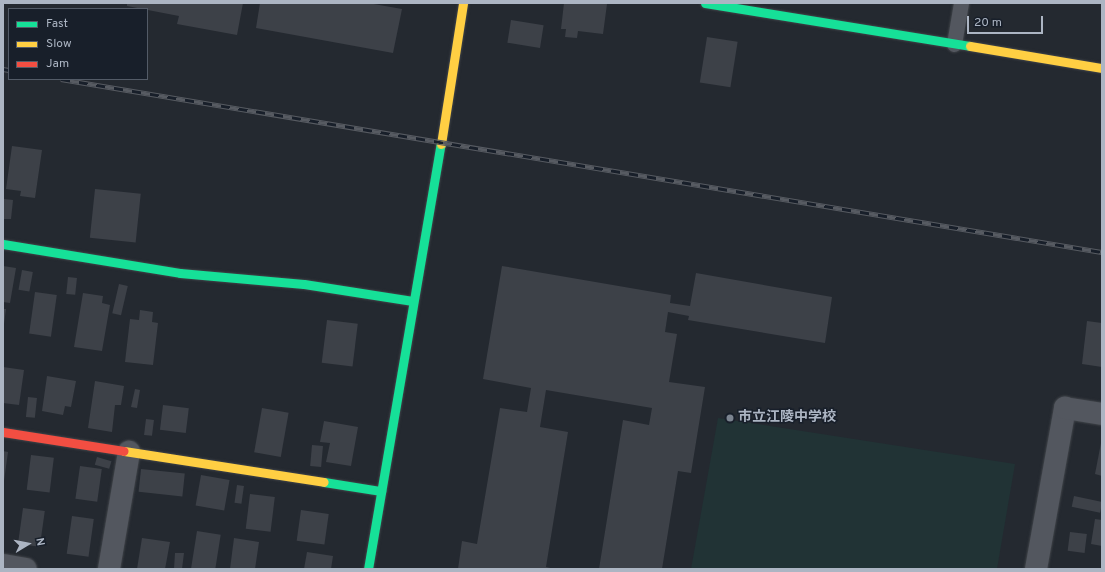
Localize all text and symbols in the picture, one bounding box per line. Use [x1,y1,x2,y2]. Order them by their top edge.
legend [8,8,148,80]
scale bar [969,8,1045,34]
text: 20 m [974,15,1002,31]
text: Fast [46,16,68,32]
text: Slow [46,36,72,52]
text: Jam [46,56,69,72]
place label: 市立江陵中学校 [738,410,836,426]
marker: 市立江陵中学校 [725,413,735,423]
north arrow [8,524,48,564]
text: N [32,537,47,547]

